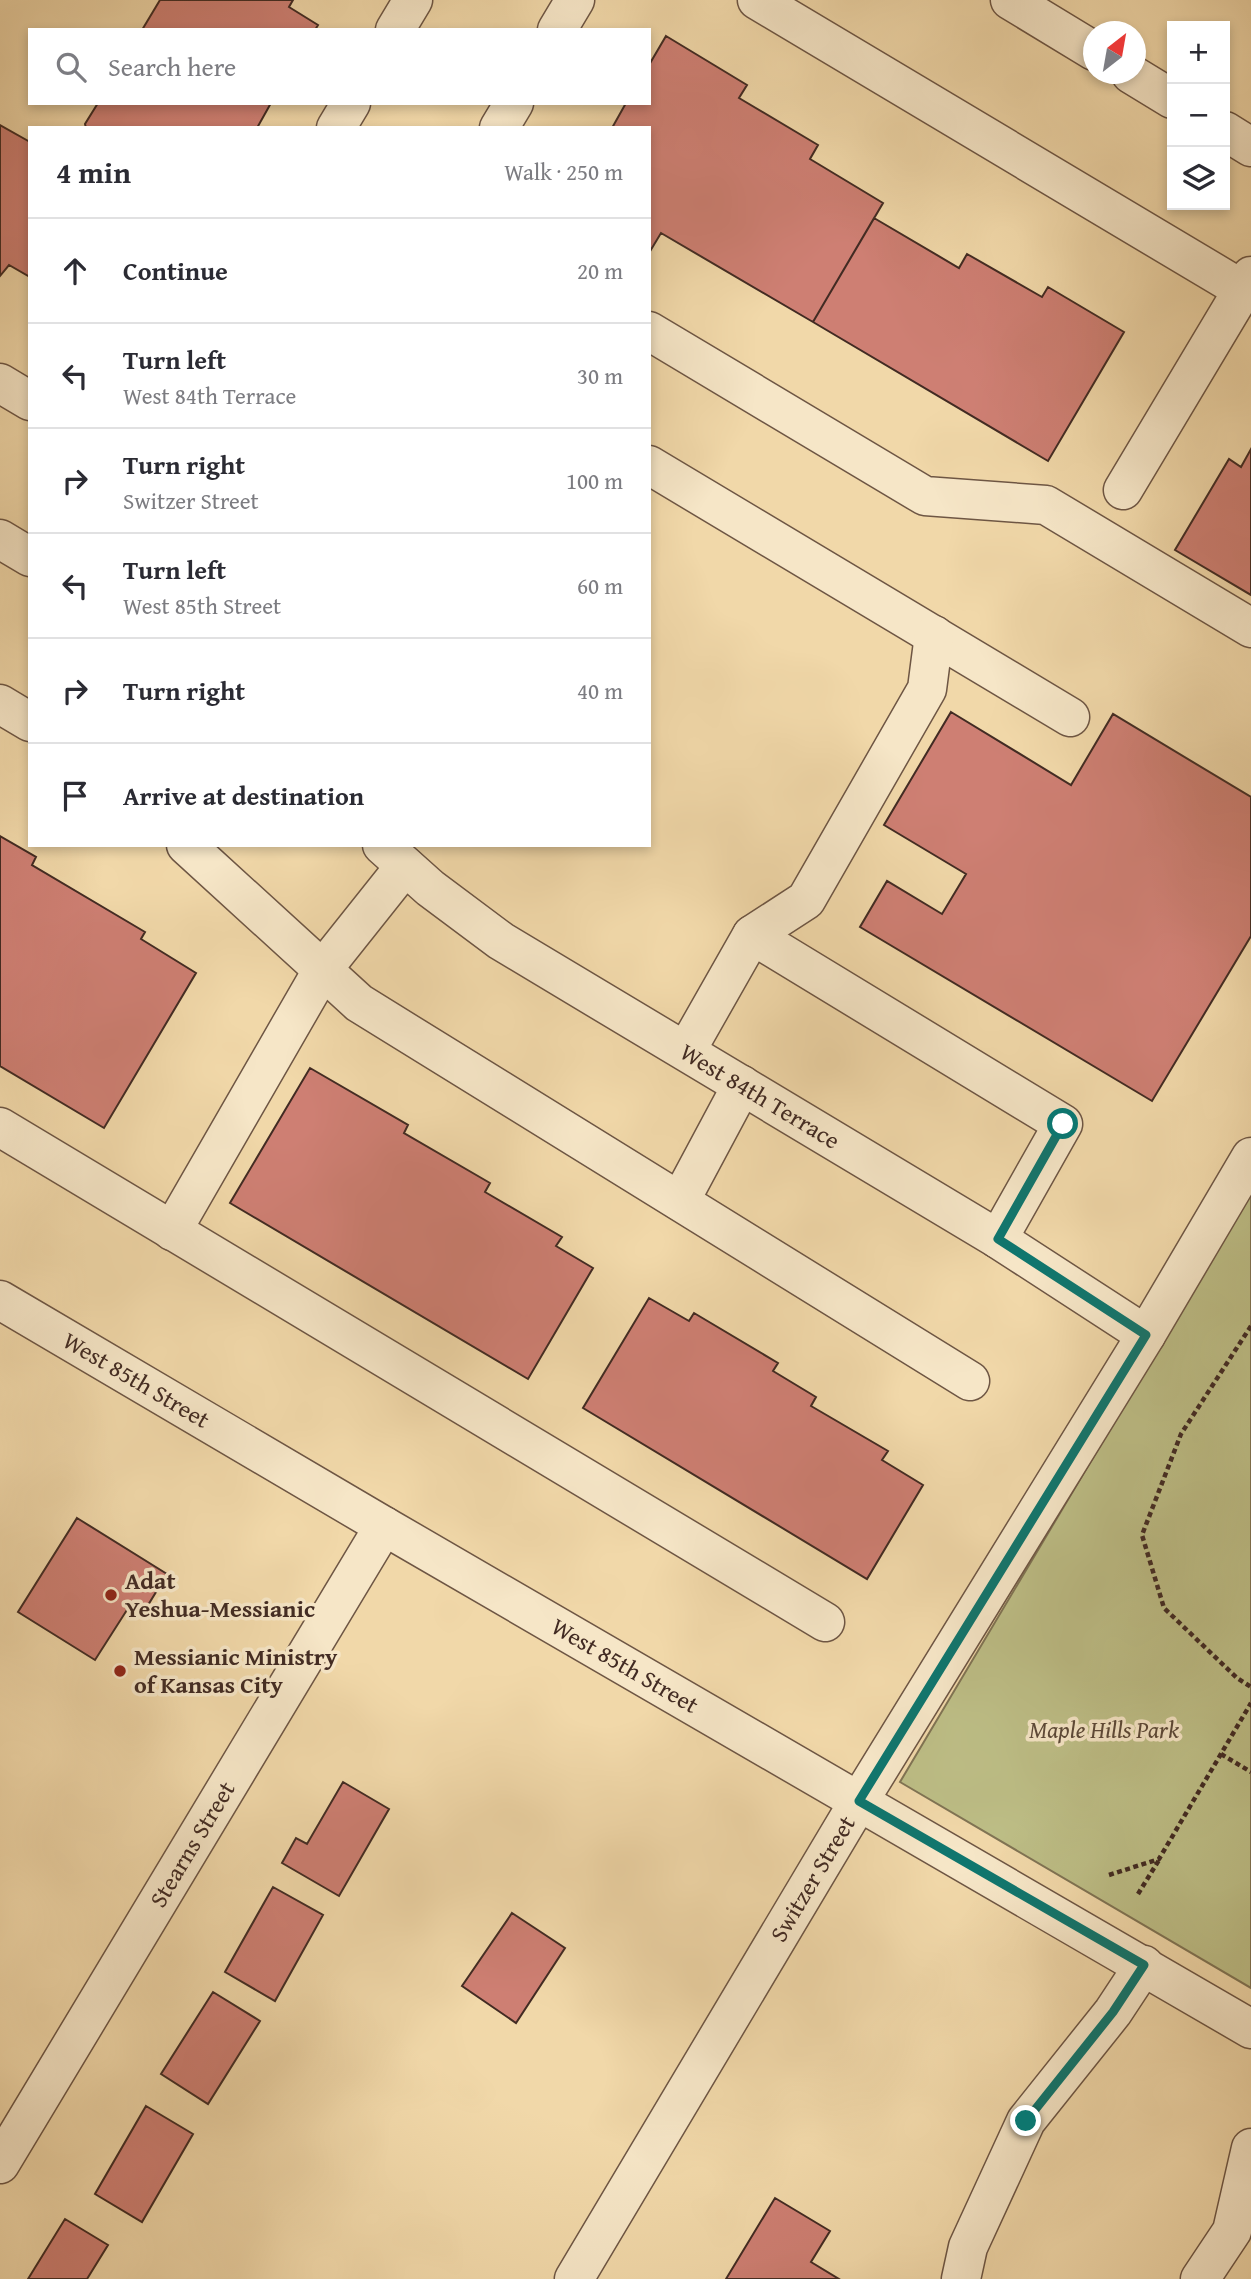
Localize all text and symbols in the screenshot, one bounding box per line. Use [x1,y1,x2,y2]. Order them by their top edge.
north arrow [1083,21,1146,84]
map controls [1167,21,1230,210]
button: + [1167,21,1230,84]
search box [28,28,651,105]
text: Search here [108,47,236,86]
icon: search [52,48,90,86]
button: − [1167,84,1230,147]
button: layers [1167,147,1230,210]
text: 4 min [56,150,131,194]
text: Walk · 250 m [504,155,623,188]
text: Continue [123,251,228,290]
icon: ahead [56,252,94,290]
text: 20 m [577,254,623,287]
text: Turn left [123,340,226,379]
icon: left [56,357,94,395]
text: 30 m [577,359,623,392]
text: West 84th Terrace [123,379,296,412]
text: Turn right [123,445,245,484]
icon: right [56,462,94,500]
text: 100 m [566,464,623,497]
text: Switzer Street [123,484,259,517]
text: Turn left [123,550,226,589]
icon: left [56,567,94,605]
text: 60 m [577,569,623,602]
text: West 85th Street [123,589,281,622]
text: Turn right [123,671,245,710]
icon: right [56,672,94,710]
text: 40 m [577,674,623,707]
text: Arrive at destination [123,776,364,815]
icon: arrive [56,777,94,815]
street label: West 84th Terrace [674,1034,847,1157]
route start [1047,1108,1078,1139]
street label: West 85th Street [56,1323,217,1437]
place label: Adat Yeshua-Messianic [125,1563,315,1626]
marker: Adat Yeshua-Messianic [103,1587,119,1603]
street label: West 85th Street [545,1609,706,1722]
place label: Messianic Ministry of Kansas City [134,1639,338,1702]
marker: Messianic Ministry of Kansas City [112,1663,128,1679]
park label: Maple Hills Park [1029,1712,1179,1747]
street label: Stearns Street [140,1774,244,1914]
street label: Switzer Street [761,1808,864,1948]
route end [1010,2105,1041,2136]

